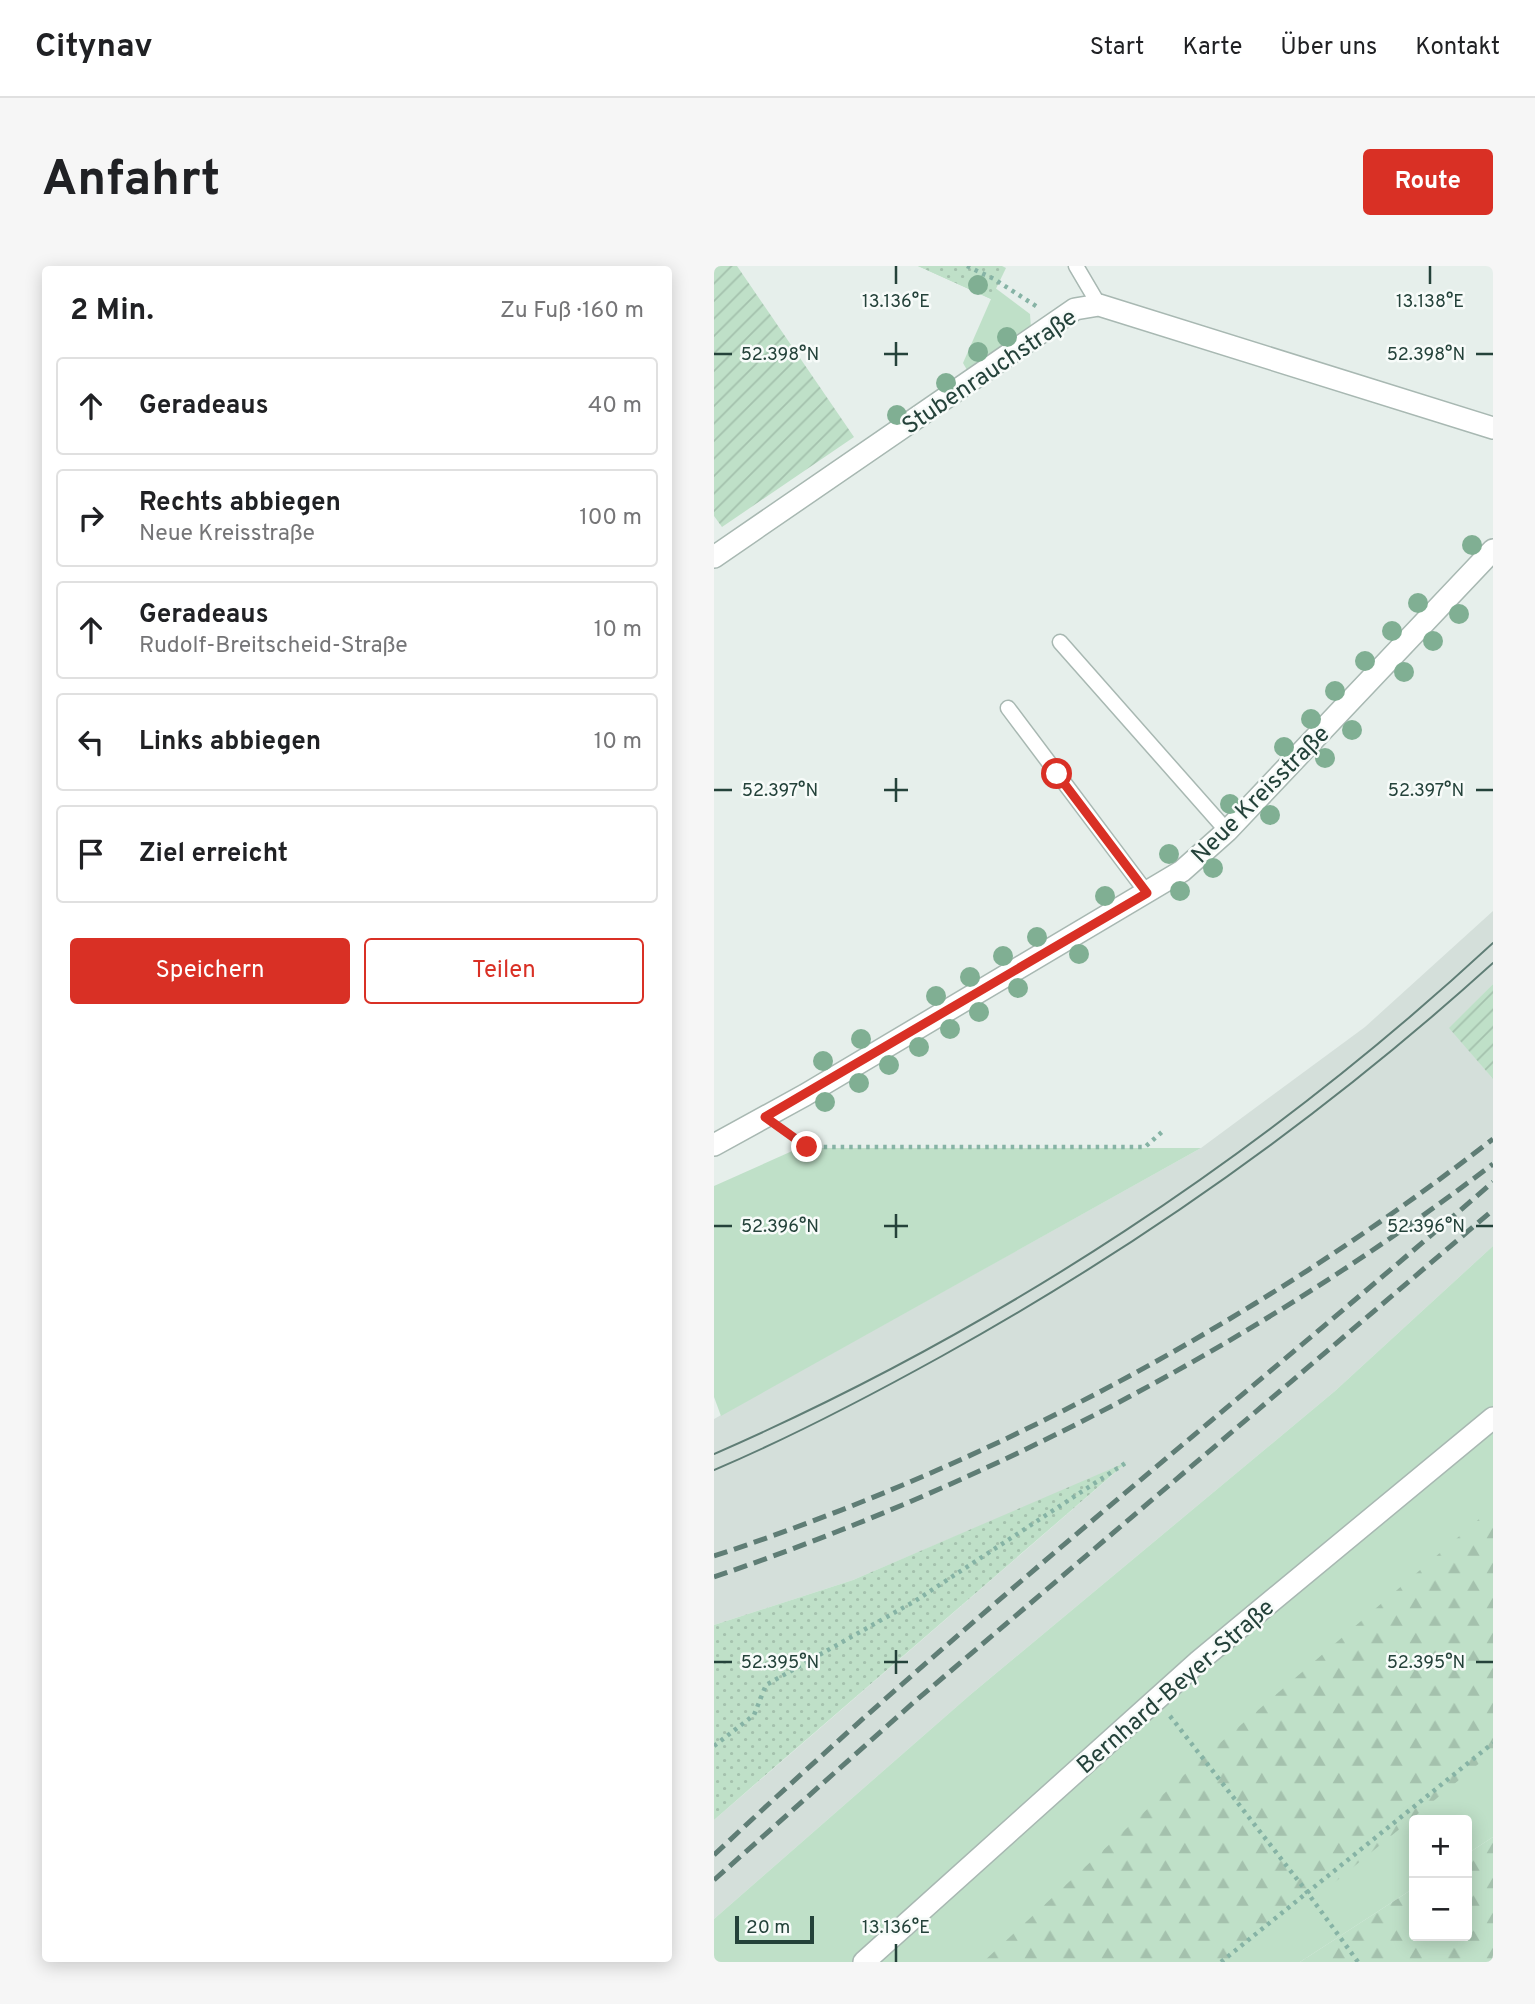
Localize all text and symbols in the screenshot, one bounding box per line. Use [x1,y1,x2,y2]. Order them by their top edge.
text: Citynav [35,27,153,69]
text: Start [1090,33,1144,63]
text: Karte [1182,33,1242,63]
text: Über uns [1280,33,1377,63]
text: Kontakt [1415,33,1500,63]
button: Route [1363,149,1493,215]
text: Anfahrt [42,151,220,213]
text: 13.136°E [862,291,930,314]
text: 13.138°E [1396,291,1464,314]
text: 2 Min. [70,293,154,330]
text: Zu Fuß · 160 m [500,297,644,326]
street label: Stubenrauchstraße [897,303,1083,442]
text: 52.398°N [741,344,819,367]
text: 52.398°N [1387,344,1465,367]
icon: ahead [72,387,110,425]
text: Geradeaus [139,390,268,423]
text: 40 m [588,392,642,421]
text: Rechts abbiegen [139,487,341,520]
icon: right [72,499,110,537]
text: 100 m [579,504,642,533]
text: Neue Kreisstraße [139,520,315,549]
text: Geradeaus [139,599,268,632]
icon: ahead [72,611,110,649]
text: 10 m [594,616,642,645]
text: Rudolf-Breitscheid-Straße [139,632,408,661]
street label: Neue Kreisstraße [1186,720,1337,871]
icon: left [72,723,110,761]
text: Links abbiegen [139,726,321,759]
text: 10 m [594,728,642,757]
route start [1041,758,1072,789]
text: 52.397°N [742,780,818,803]
text: 52.397°N [1388,780,1464,803]
icon: arrive [72,835,110,873]
text: Ziel erreicht [139,838,288,871]
button: Speichern [70,938,350,1004]
button: Teilen [364,938,644,1004]
route end [791,1131,822,1162]
text: 52.396°N [741,1216,819,1239]
text: 52.396°N [1387,1216,1465,1239]
street label: Bernhard-Beyer-Straße [1071,1593,1281,1782]
text: 52.395°N [741,1652,819,1675]
text: 52.395°N [1387,1652,1465,1675]
map controls [1409,1815,1472,1941]
button: + [1409,1815,1472,1878]
button: − [1409,1878,1472,1941]
scale bar [735,1913,814,1945]
text: 20 m [746,1916,790,1940]
text: 13.136°E [862,1917,930,1940]

